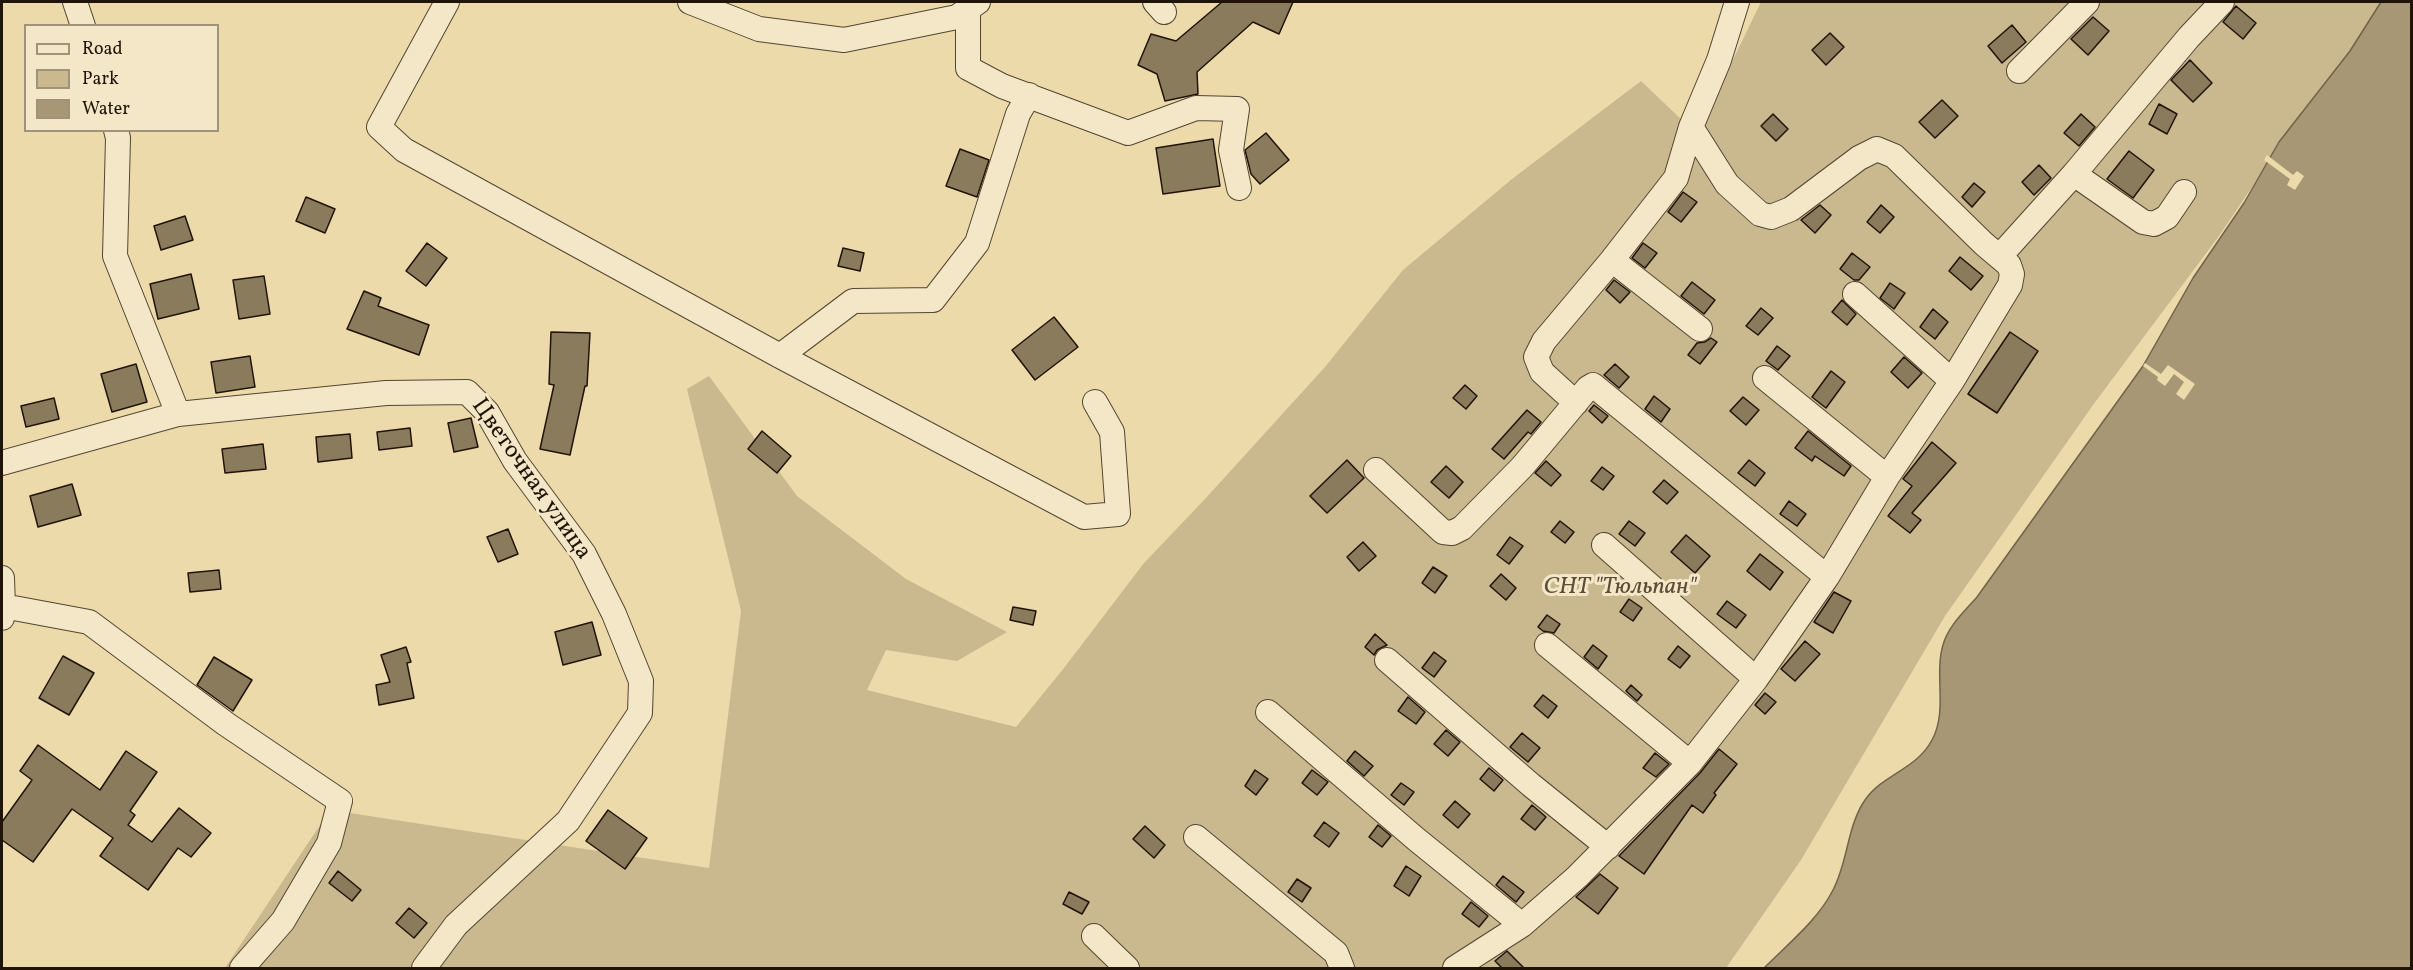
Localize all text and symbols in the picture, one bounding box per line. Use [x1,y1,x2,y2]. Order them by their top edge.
legend [24,24,219,132]
text: Road [82,37,123,62]
text: Park [82,67,119,92]
text: Water [82,97,130,122]
street label: Цветочная улица [464,394,596,566]
park label: СНТ "Тюльпан" [1543,575,1697,603]

